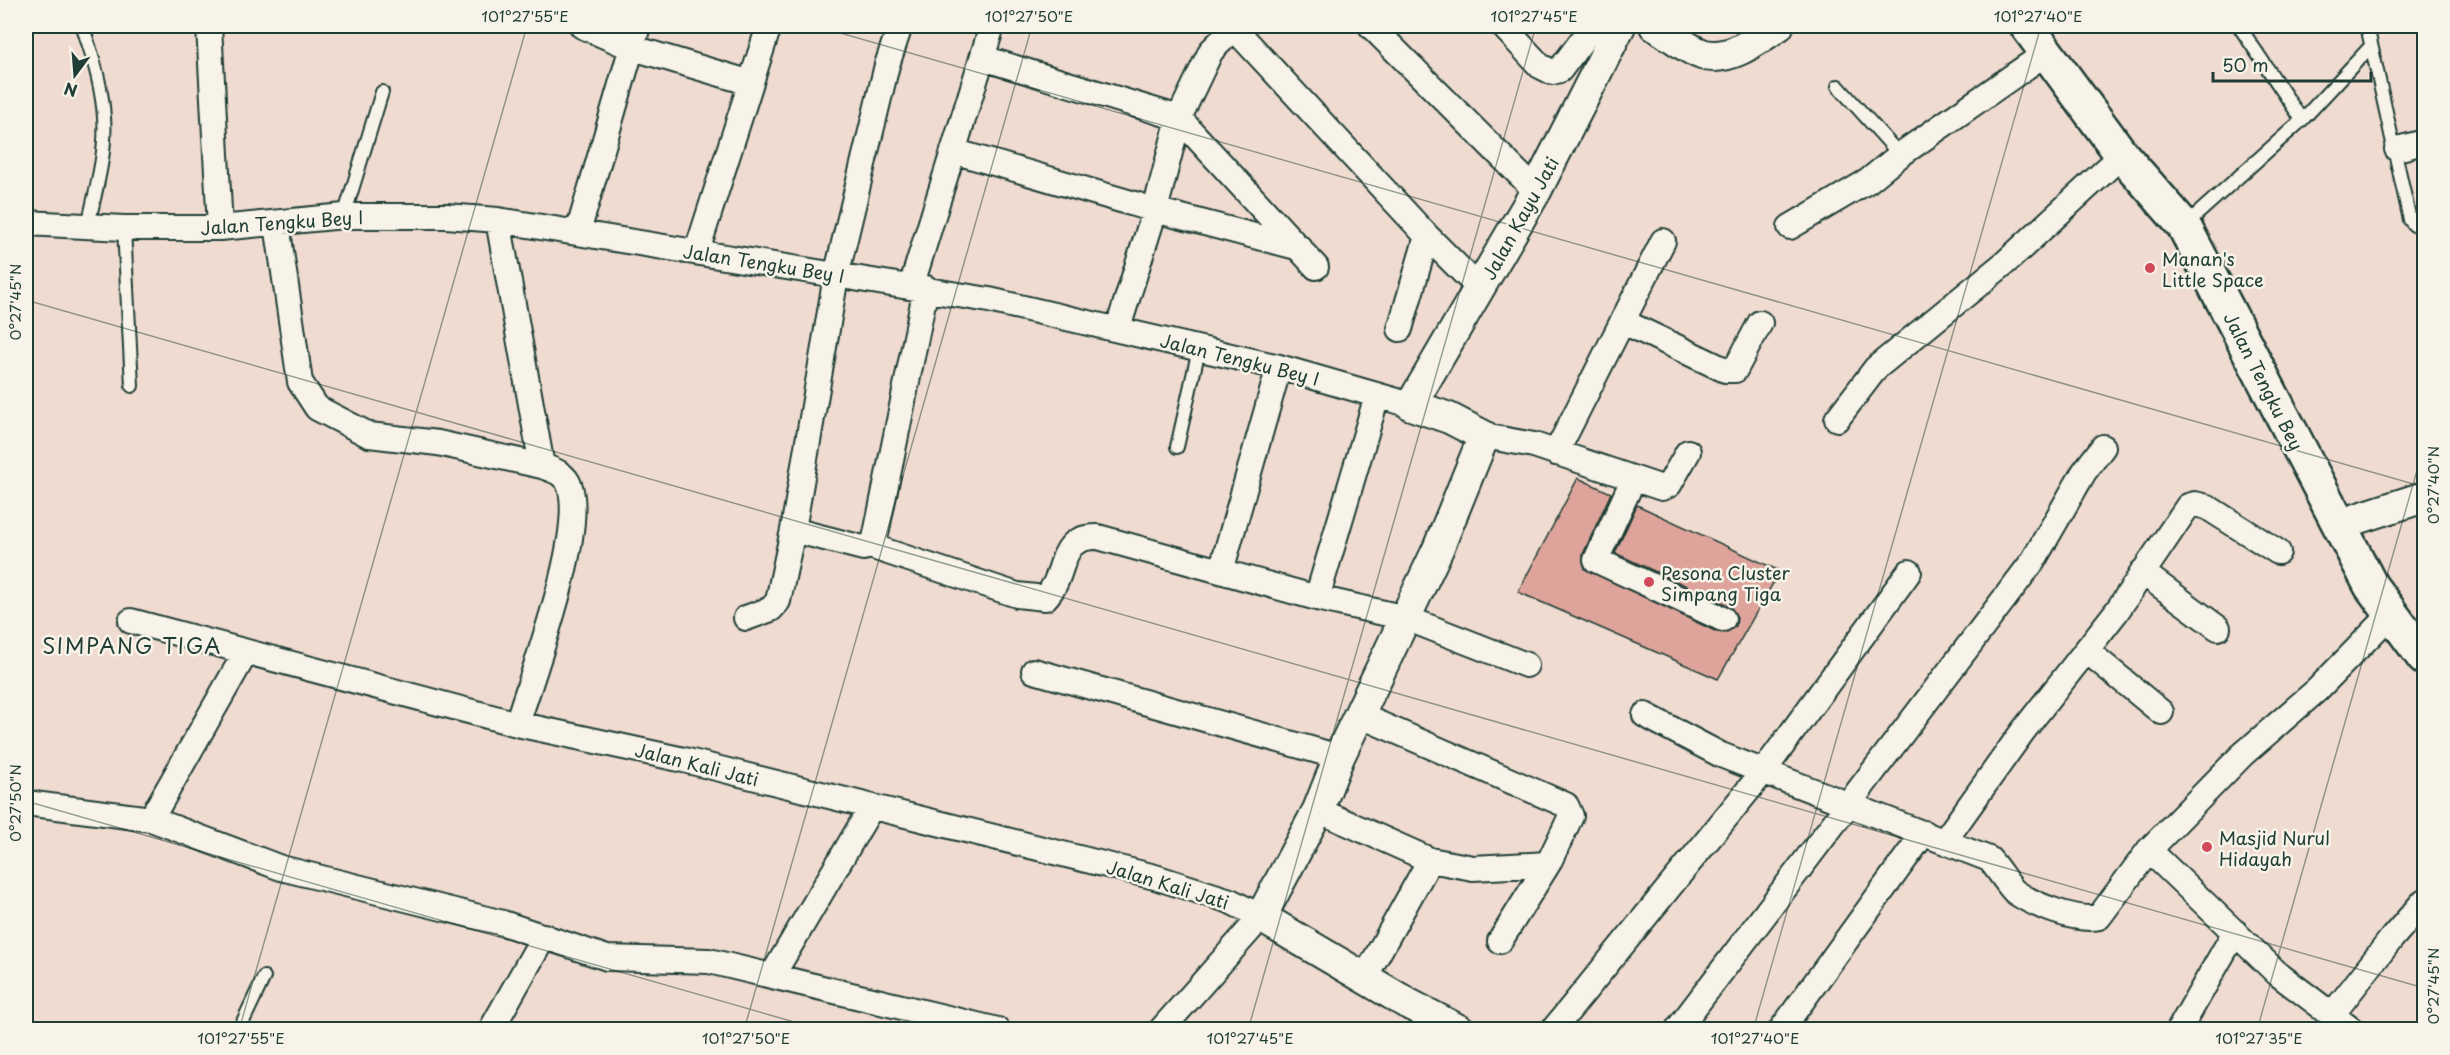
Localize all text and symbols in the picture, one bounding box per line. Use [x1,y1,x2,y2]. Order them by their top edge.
text: 101°27'55"E [481,4,569,27]
text: 101°27'50"E [985,4,1073,27]
text: 101°27'45"E [1490,4,1578,27]
text: 101°27'40"E [1994,4,2082,27]
north arrow [45,45,105,105]
scale bar [2213,45,2370,83]
text: 50 m [2222,51,2269,78]
text: N [61,77,80,104]
street label: Jalan Kayu Jati [1475,152,1565,284]
street label: Jalan Tengku Bey I [200,203,364,241]
street label: Jalan Tengku Bey I [681,237,847,289]
place label: Manan's Little Space [2162,245,2264,293]
marker: Manan's Little Space [2143,261,2157,275]
text: 0°27'45"N [3,264,26,340]
street label: Jalan Tengku Bey [2218,307,2310,455]
street label: Jalan Tengku Bey I [1157,326,1323,392]
text: 0°27'40"N [2421,446,2444,524]
place label: Pesona Cluster Simpang Tiga [1661,559,1791,607]
marker: Pesona Cluster Simpang Tiga [1642,575,1656,589]
district label: SIMPANG TIGA [42,629,222,661]
street label: Jalan Kali Jati [632,736,762,792]
text: 0°27'50"N [3,764,26,842]
place label: Masjid Nurul Hidayah [2219,824,2330,872]
marker: Masjid Nurul Hidayah [2200,840,2214,854]
street label: Jalan Kali Jati [1103,853,1233,915]
text: 0°27'45"N [2421,948,2444,1024]
text: 101°27'55"E [197,1026,285,1049]
text: 101°27'50"E [702,1026,790,1049]
text: 101°27'45"E [1206,1026,1294,1049]
text: 101°27'40"E [1711,1026,1799,1049]
text: 101°27'35"E [2215,1026,2303,1049]

